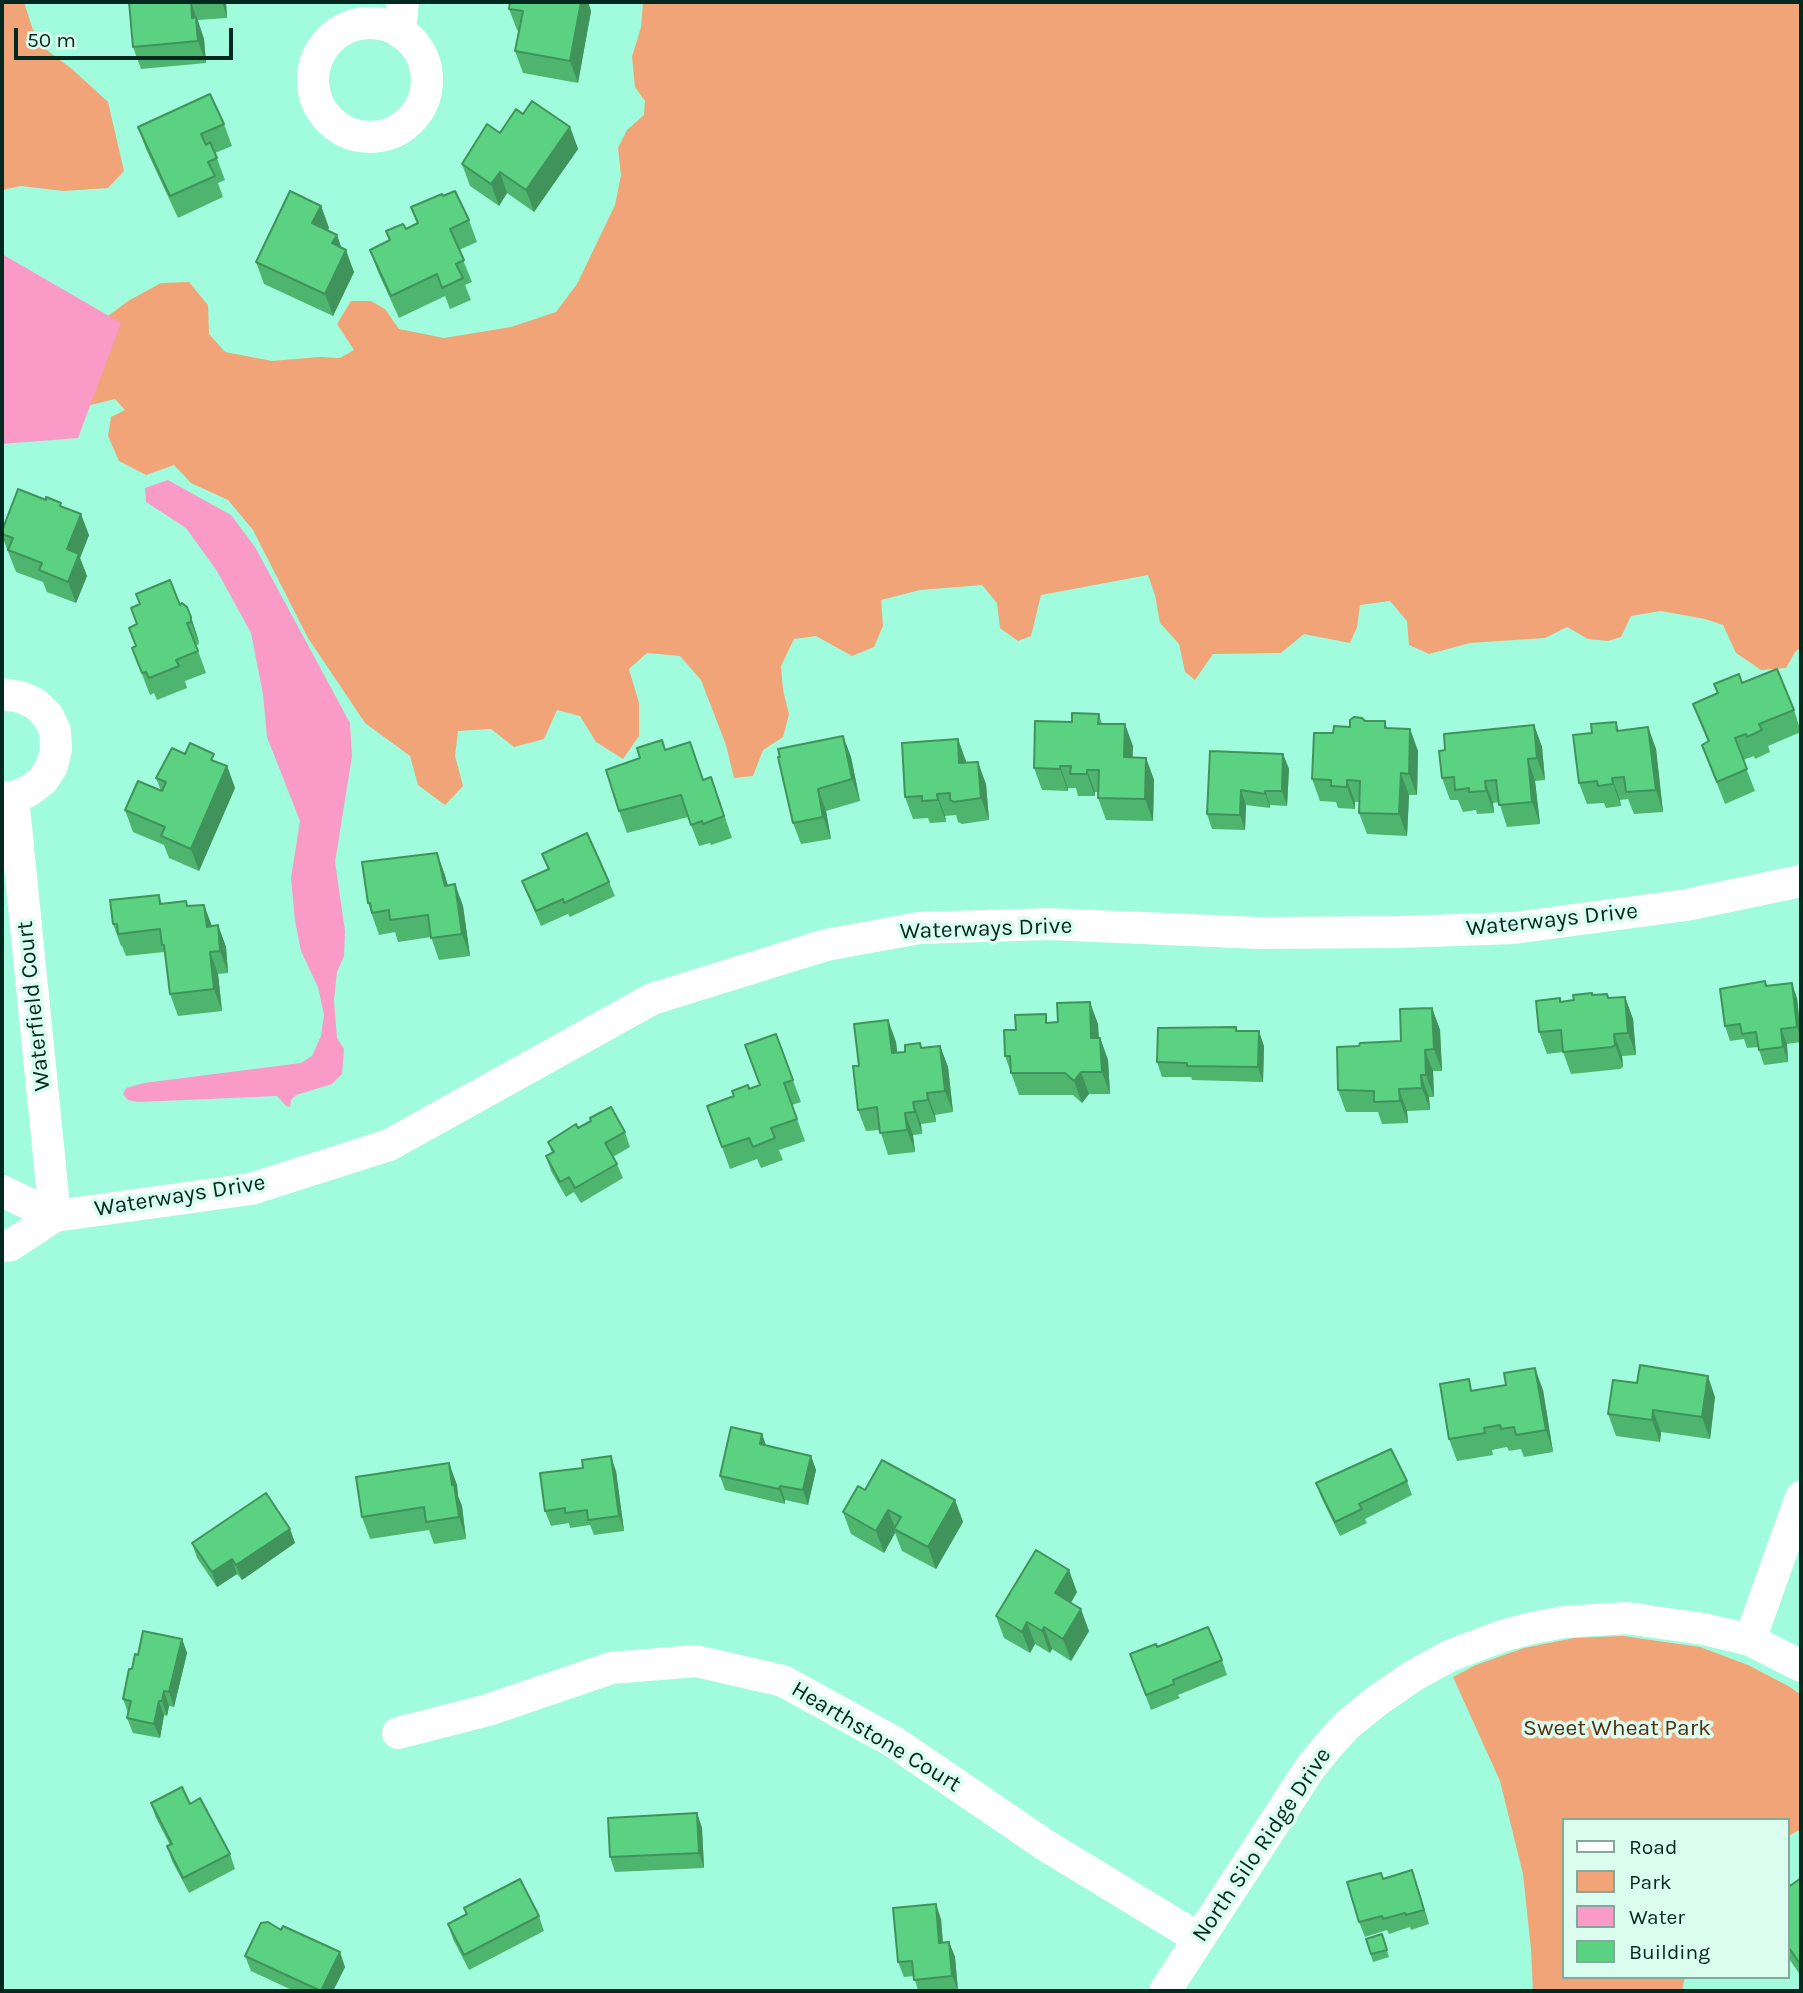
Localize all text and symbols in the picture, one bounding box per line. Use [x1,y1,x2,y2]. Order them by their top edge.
scale bar [18,14,236,58]
text: 50 m [27,28,76,52]
street label: Waterways Drive [1465,897,1639,943]
street label: Waterways Drive [899,912,1073,946]
street label: Waterfield Court [11,920,57,1092]
street label: Waterways Drive [93,1169,267,1223]
street label: Hearthstone Court [786,1676,966,1798]
park label: Sweet Wheat Park [1523,1714,1711,1742]
street label: North Silo Ridge Drive [1187,1743,1337,1947]
legend [1562,1818,1789,1979]
text: Road [1629,1835,1677,1859]
text: Park [1629,1870,1672,1894]
text: Water [1629,1905,1685,1929]
text: Building [1629,1940,1710,1964]

